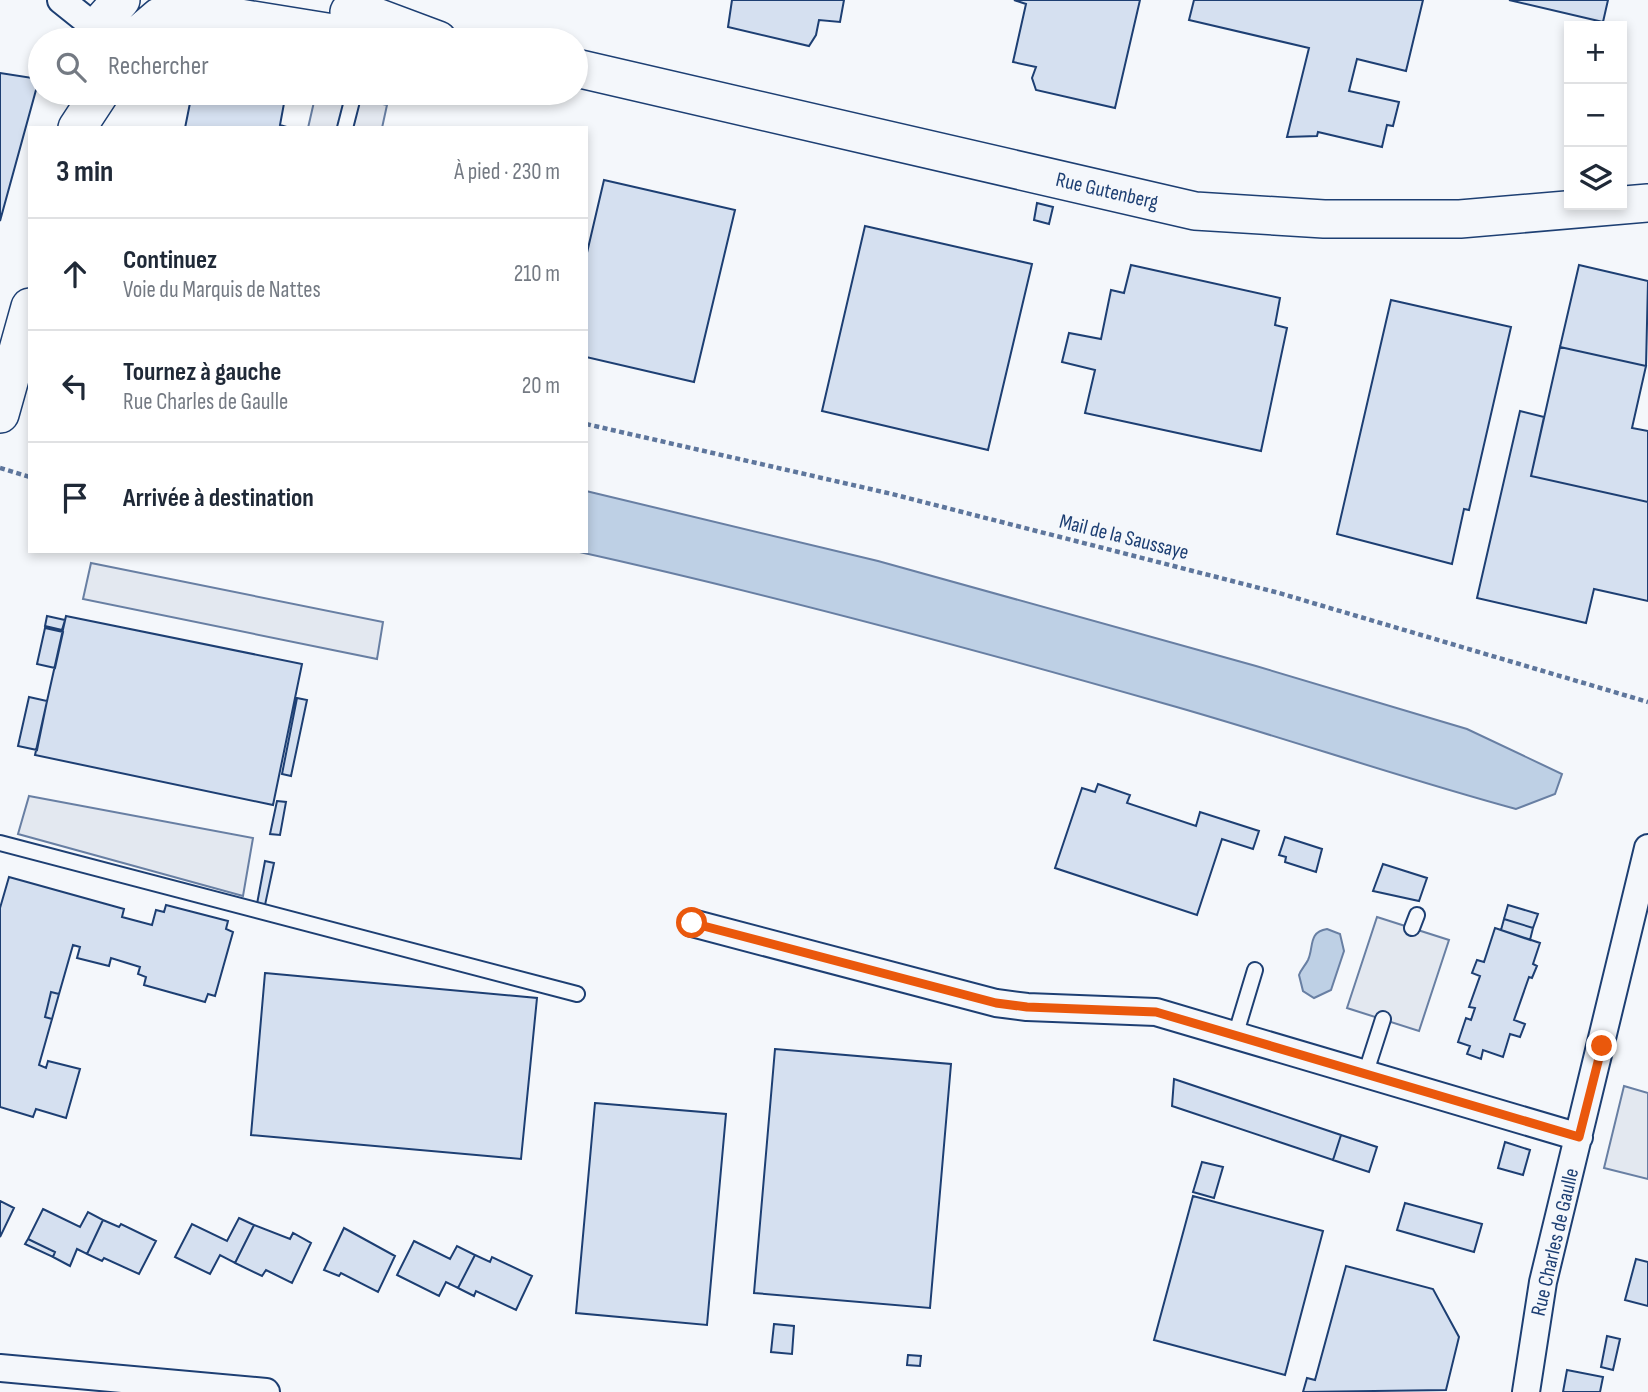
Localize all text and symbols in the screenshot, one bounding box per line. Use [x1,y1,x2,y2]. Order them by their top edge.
map controls [1564,21,1627,210]
button: + [1564,21,1627,84]
search box [28,28,588,105]
icon: search [52,48,90,86]
text: Rechercher [108,51,209,82]
button: − [1564,84,1627,147]
button: layers [1564,147,1627,210]
text: 3 min [56,154,113,190]
text: À pied · 230 m [454,158,560,186]
street label: Rue Gutenberg [1053,167,1161,215]
text: Continuez [123,245,217,276]
icon: ahead [56,255,94,293]
text: 210 m [514,260,560,288]
text: Voie du Marquis de Nattes [123,276,321,304]
text: Tournez à gauche [123,357,281,388]
icon: left [56,367,94,405]
text: 20 m [522,372,560,400]
text: Rue Charles de Gaulle [123,388,288,416]
icon: arrive [56,479,94,517]
text: Arrivée à destination [123,483,314,514]
street label: Mail de la Saussaye [1057,509,1191,565]
route start [676,907,707,938]
route end [1586,1030,1617,1061]
street label: Rue Charles de Gaulle [1526,1166,1584,1318]

